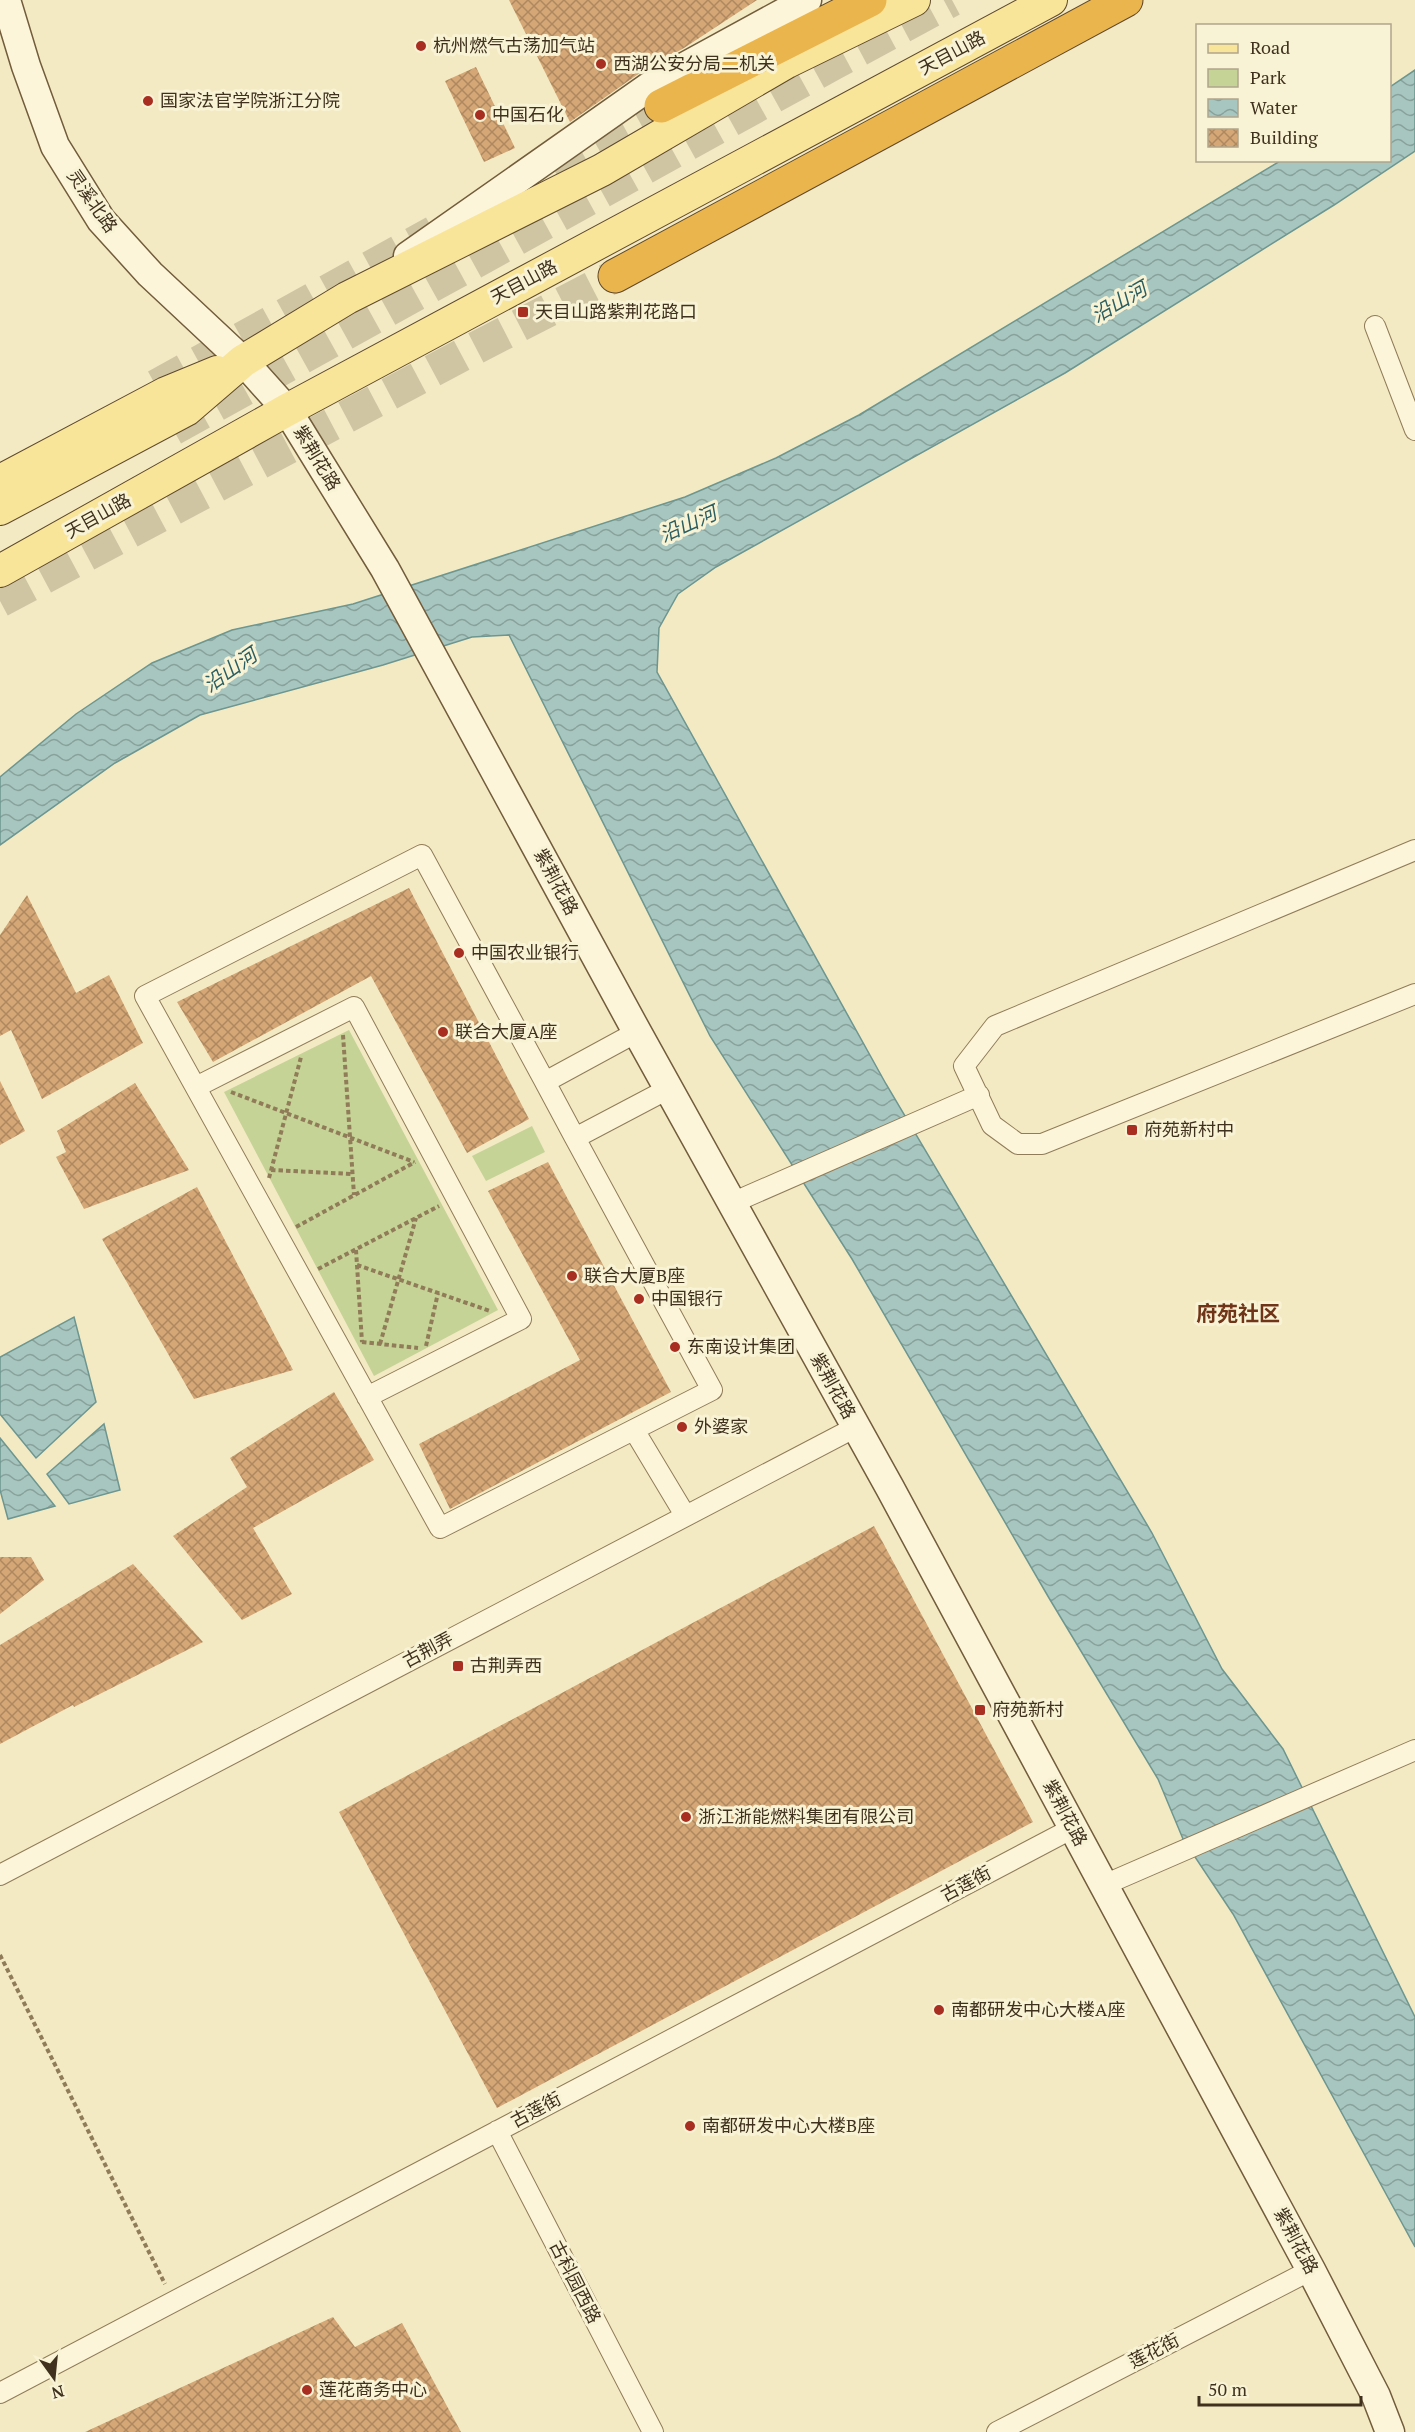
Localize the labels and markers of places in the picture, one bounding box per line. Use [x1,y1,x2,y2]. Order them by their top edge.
place label: 杭州燃气古荡加气站 [433,33,595,57]
marker: 杭州燃气古荡加气站 [414,39,428,53]
place label: 西湖公安分局二机关 [613,51,775,75]
marker: 西湖公安分局二机关 [594,57,608,71]
place label: 国家法官学院浙江分院 [160,88,340,112]
marker: 国家法官学院浙江分院 [141,94,155,108]
place label: 中国石化 [492,102,564,126]
marker: 中国石化 [473,108,487,122]
place label: 天目山路紫荆花路口 [535,299,697,323]
marker: 天目山路紫荆花路口 [516,305,530,319]
place label: 中国农业银行 [471,940,579,964]
marker: 中国农业银行 [452,946,466,960]
place label: 联合大厦A座 [455,1019,557,1043]
marker: 联合大厦A座 [436,1025,450,1039]
place label: 府苑新村中 [1144,1117,1234,1141]
marker: 府苑新村中 [1125,1123,1139,1137]
place label: 联合大厦B座 [584,1263,685,1287]
marker: 联合大厦B座 [565,1269,579,1283]
place label: 中国银行 [651,1286,723,1310]
marker: 中国银行 [632,1292,646,1306]
place label: 东南设计集团 [687,1334,795,1358]
marker: 东南设计集团 [668,1340,682,1354]
place label: 外婆家 [694,1414,748,1438]
marker: 外婆家 [675,1420,689,1434]
place label: 古荆弄西 [470,1653,542,1677]
marker: 古荆弄西 [451,1659,465,1673]
place label: 府苑新村 [992,1697,1064,1721]
marker: 府苑新村 [973,1703,987,1717]
place label: 浙江浙能燃料集团有限公司 [698,1804,914,1828]
marker: 浙江浙能燃料集团有限公司 [679,1810,693,1824]
place label: 南都研发中心大楼A座 [951,1997,1125,2021]
marker: 南都研发中心大楼A座 [932,2003,946,2017]
place label: 南都研发中心大楼B座 [702,2113,875,2137]
marker: 南都研发中心大楼B座 [683,2119,697,2133]
place label: 莲花商务中心 [319,2377,427,2401]
marker: 莲花商务中心 [300,2383,314,2397]

